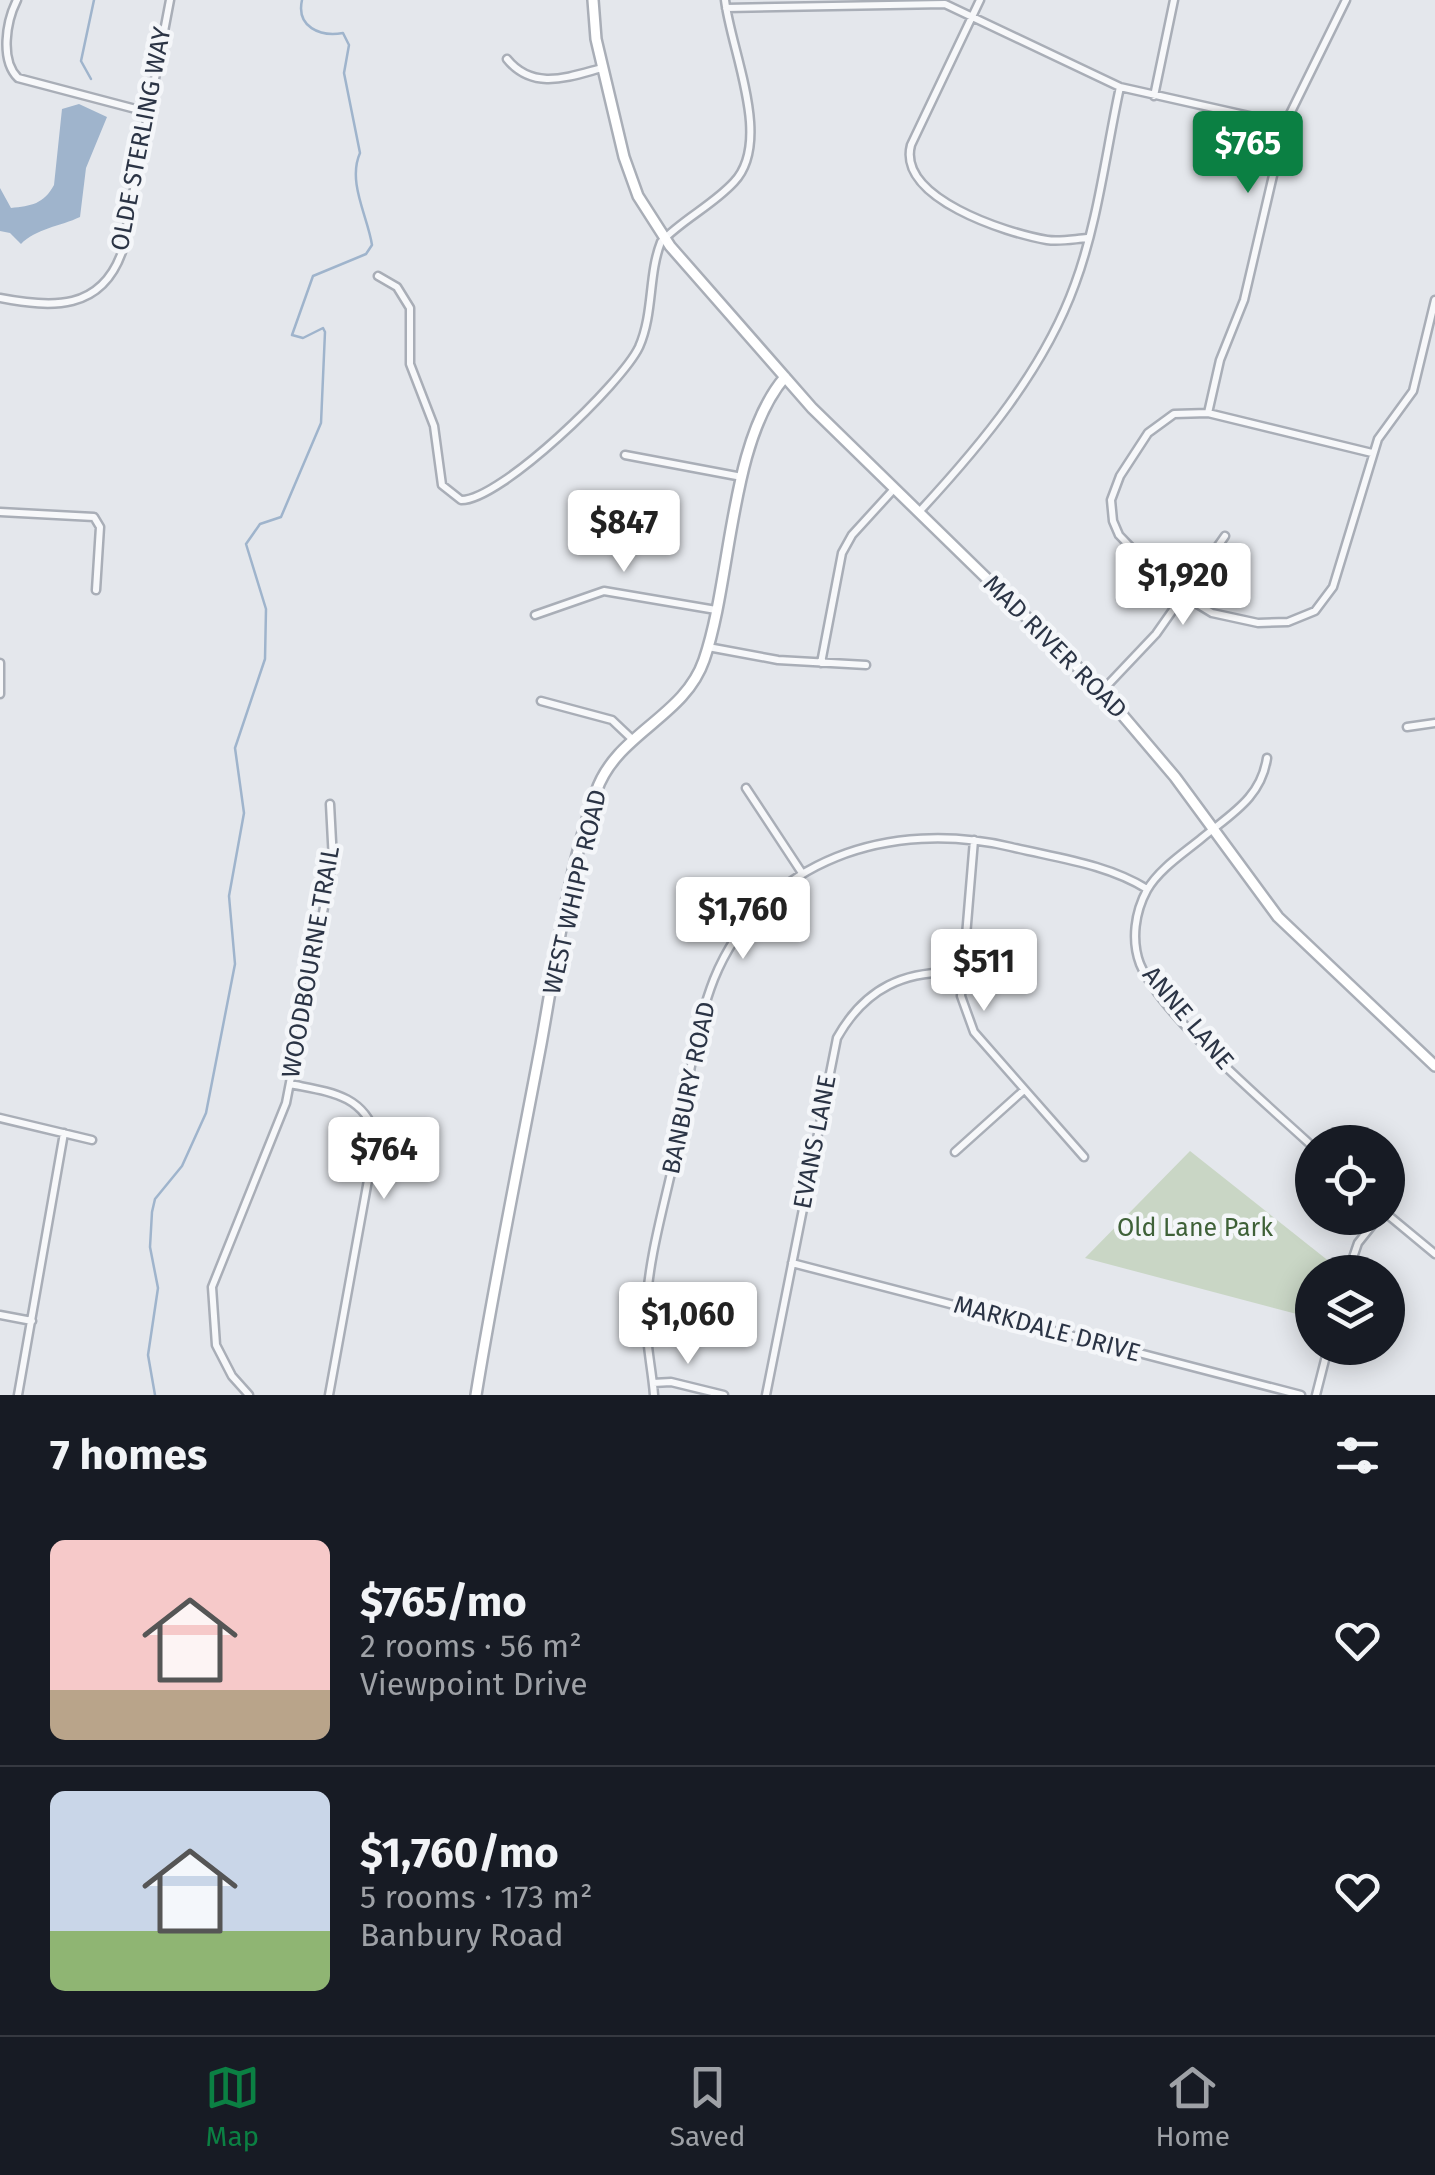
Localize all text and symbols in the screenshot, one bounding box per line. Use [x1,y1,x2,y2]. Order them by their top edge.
street label: OLDE STERLING WAY [105,24,177,253]
pin: $765 [1189,111,1307,196]
text: $765 [1215,124,1281,162]
pin: $847 [565,490,683,575]
text: $847 [590,503,658,541]
pin: $1,920 [1102,543,1264,628]
text: $1,920 [1138,556,1228,594]
street label: MAD RIVER ROAD [977,569,1133,725]
street label: WEST WHIPP ROAD [537,787,613,997]
street label: WOODBOURNE TRAIL [276,844,346,1080]
pin: $1,760 [662,877,824,962]
text: $1,760 [698,890,788,928]
pin: $511 [925,929,1043,1014]
text: $511 [953,942,1015,980]
street label: ANNE LANE [1136,960,1240,1076]
street label: BANBURY ROAD [656,999,722,1177]
street label: EVANS LANE [787,1072,843,1212]
pin: $764 [325,1117,443,1202]
map controls [1295,1125,1405,1365]
button: locate [1295,1125,1405,1235]
text: $764 [350,1130,418,1168]
park label: Old Lane Park [1117,1213,1273,1243]
button: layers [1295,1255,1405,1365]
pin: $1,060 [607,1282,769,1367]
street label: MARKDALE DRIVE [950,1290,1144,1368]
text: $1,060 [641,1295,735,1333]
icon: filters [1330,1428,1385,1483]
text: 7 homes [50,1430,207,1480]
text: $765/mo [360,1577,527,1627]
icon: home [130,1580,250,1700]
icon: heart [1330,1613,1385,1668]
text: 2 rooms · 56 m² [360,1627,582,1665]
text: Viewpoint Drive [360,1665,588,1703]
text: $1,760/mo [360,1828,559,1878]
icon: home [130,1831,250,1951]
icon: heart [1330,1864,1385,1919]
text: 5 rooms · 173 m² [360,1878,593,1916]
text: Banbury Road [360,1916,564,1954]
tab: Map [205,2060,260,2153]
tab: Saved [670,2060,746,2153]
tab: Home [1155,2060,1230,2153]

